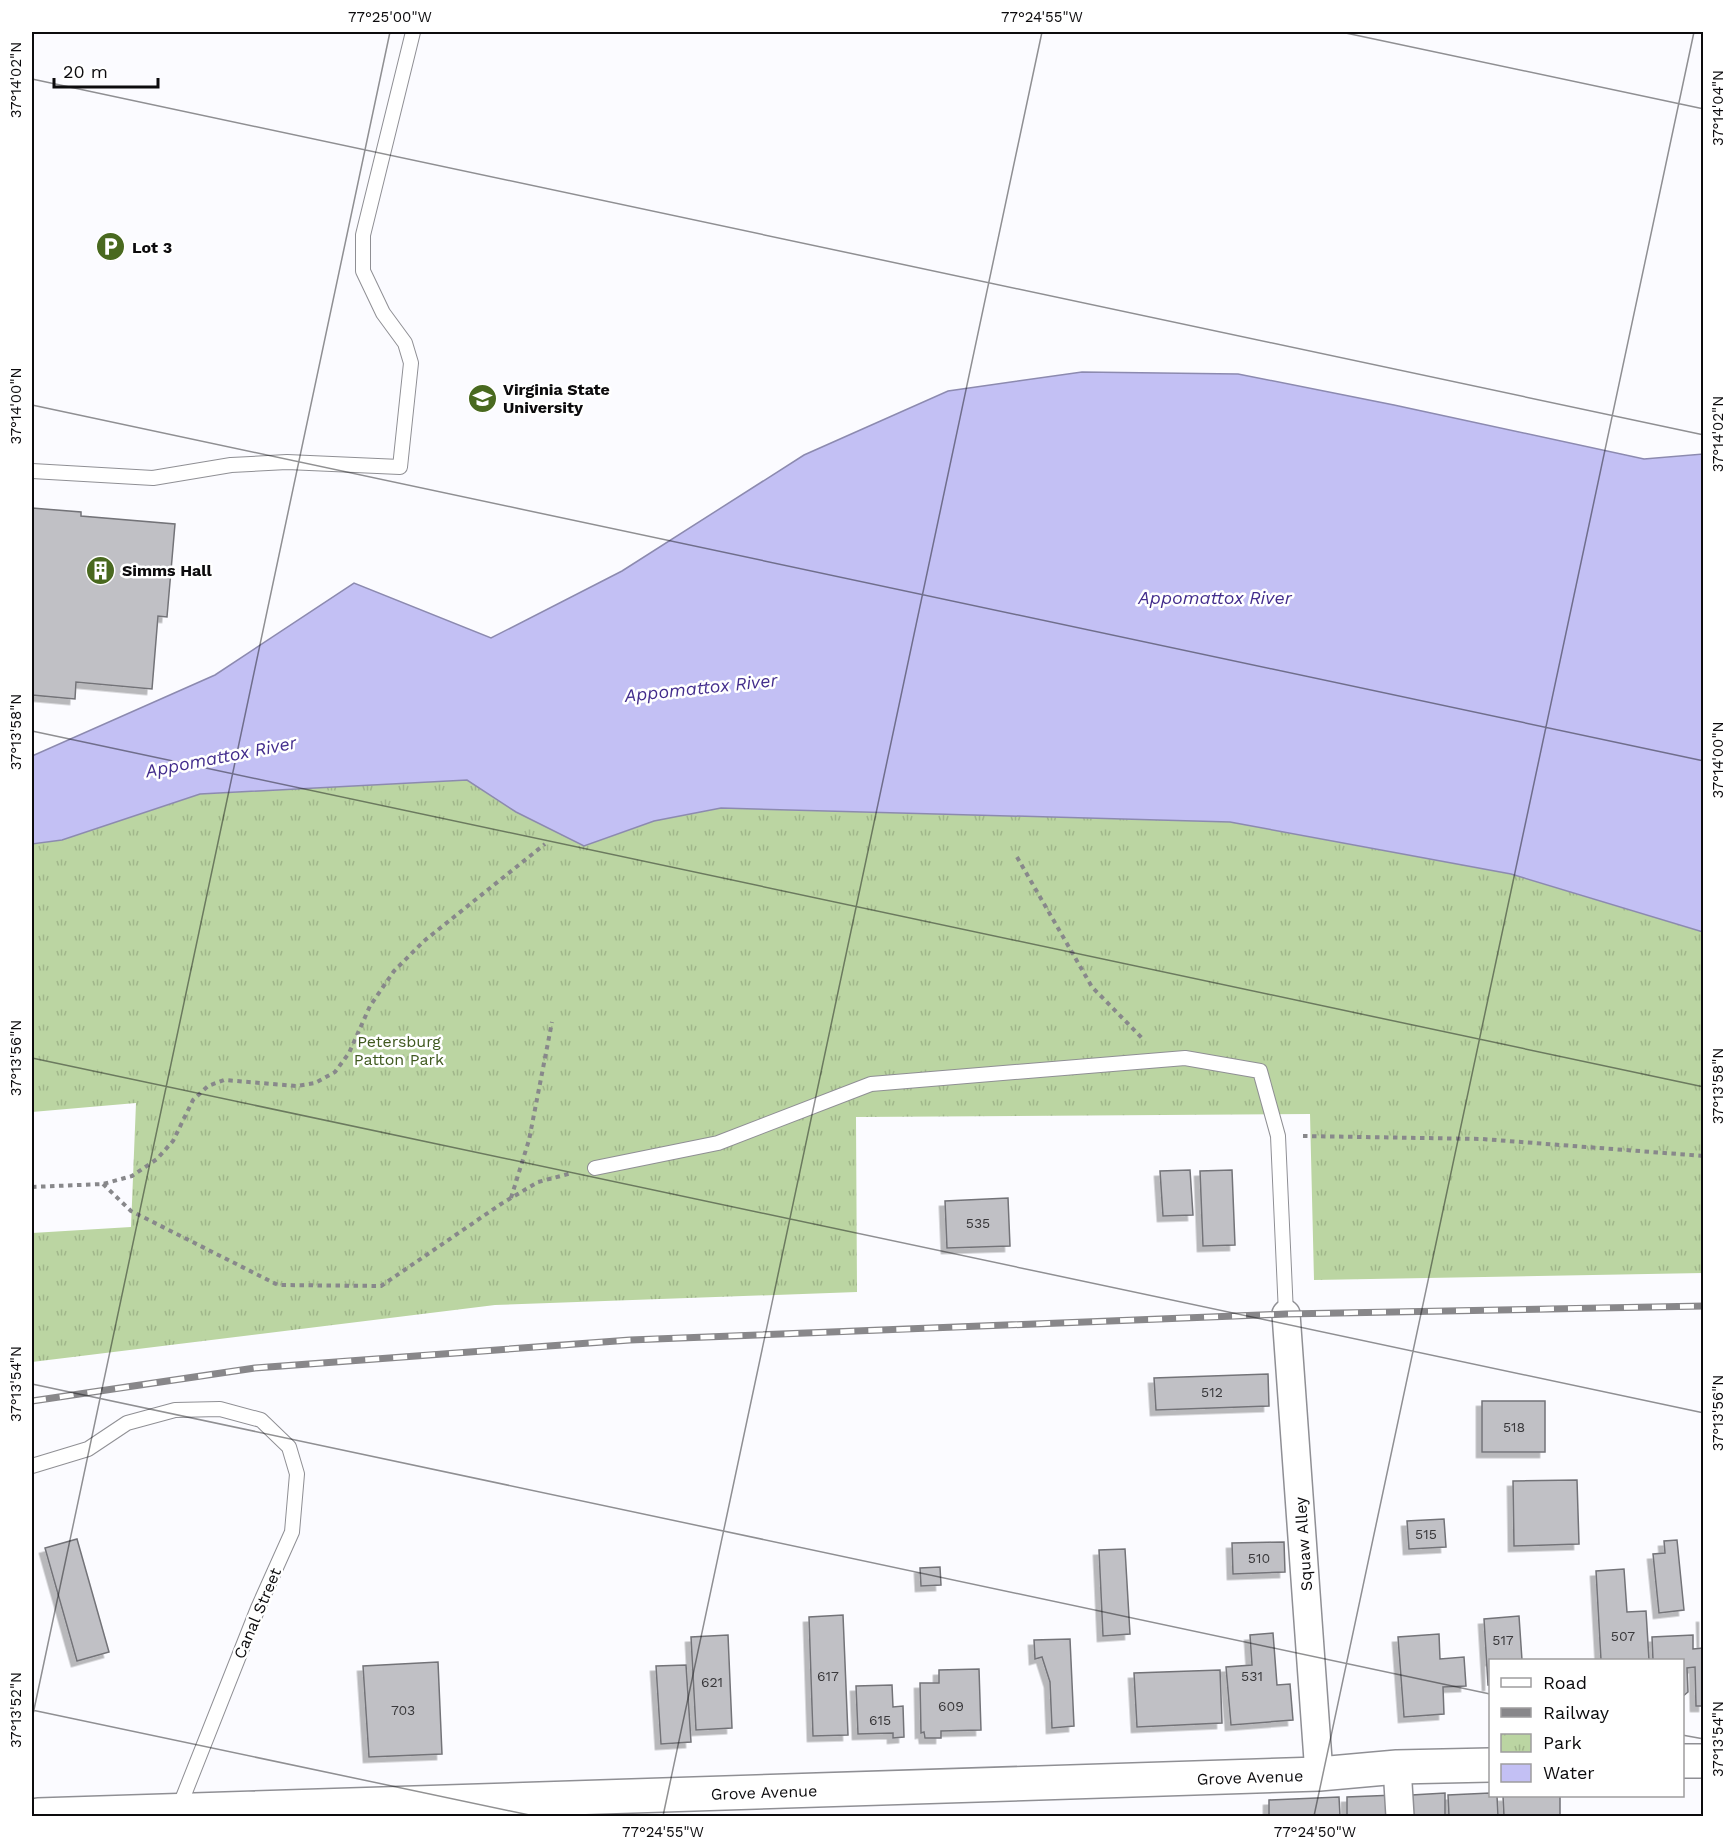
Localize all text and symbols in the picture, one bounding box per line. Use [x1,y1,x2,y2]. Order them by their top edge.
text: 77°25'00"W [348,8,432,26]
text: 77°24'55"W [1001,8,1083,26]
text: 37°14'02"N [7,42,25,118]
scale bar [54,51,158,89]
text: 20 m [63,61,108,82]
text: 37°14'04"N [1709,70,1727,146]
parking icon: Lot 3 [95,231,127,263]
place label: Lot 3 [132,238,172,257]
text: 37°14'00"N [7,368,25,444]
place label: Virginia State University [503,380,610,417]
school or university icon: Virginia State University [466,382,498,414]
text: 37°14'02"N [1709,396,1727,472]
building icon: Simms Hall [85,554,117,586]
place label: Simms Hall [122,561,212,580]
water label: Appomattox River [1137,587,1293,608]
water label: Appomattox River [623,669,779,706]
text: 37°13'58"N [7,694,25,770]
text: 37°14'00"N [1709,722,1727,798]
water label: Appomattox River [143,731,299,782]
text: 37°13'56"N [7,1020,25,1096]
park label: Petersburg Patton Park [354,1032,444,1069]
text: 37°13'58"N [1709,1048,1727,1124]
house number: 535 [966,1215,990,1231]
text: 37°13'54"N [7,1346,25,1422]
text: 37°13'56"N [1709,1375,1727,1451]
house number: 512 [1201,1384,1223,1400]
house number: 518 [1503,1419,1525,1435]
street label: Squaw Alley [1291,1496,1316,1592]
house number: 515 [1415,1526,1437,1542]
house number: 510 [1248,1550,1270,1566]
street label: Canal Street [230,1565,285,1662]
house number: 507 [1611,1628,1635,1644]
house number: 517 [1492,1632,1514,1648]
legend [1489,1659,1684,1797]
house number: 617 [817,1668,839,1684]
house number: 531 [1241,1668,1263,1684]
text: 37°13'52"N [7,1672,25,1748]
text: Road [1543,1672,1587,1693]
house number: 621 [701,1674,723,1690]
house number: 609 [938,1698,964,1714]
text: 37°13'54"N [1709,1701,1727,1777]
house number: 703 [391,1702,415,1718]
text: Railway [1543,1702,1610,1723]
house number: 615 [869,1712,891,1728]
text: Park [1543,1732,1582,1753]
text: Water [1543,1762,1595,1783]
street label: Grove Avenue [1197,1766,1304,1789]
street label: Grove Avenue [711,1781,818,1804]
text: 77°24'55"W [622,1823,704,1841]
text: 77°24'50"W [1274,1823,1356,1841]

